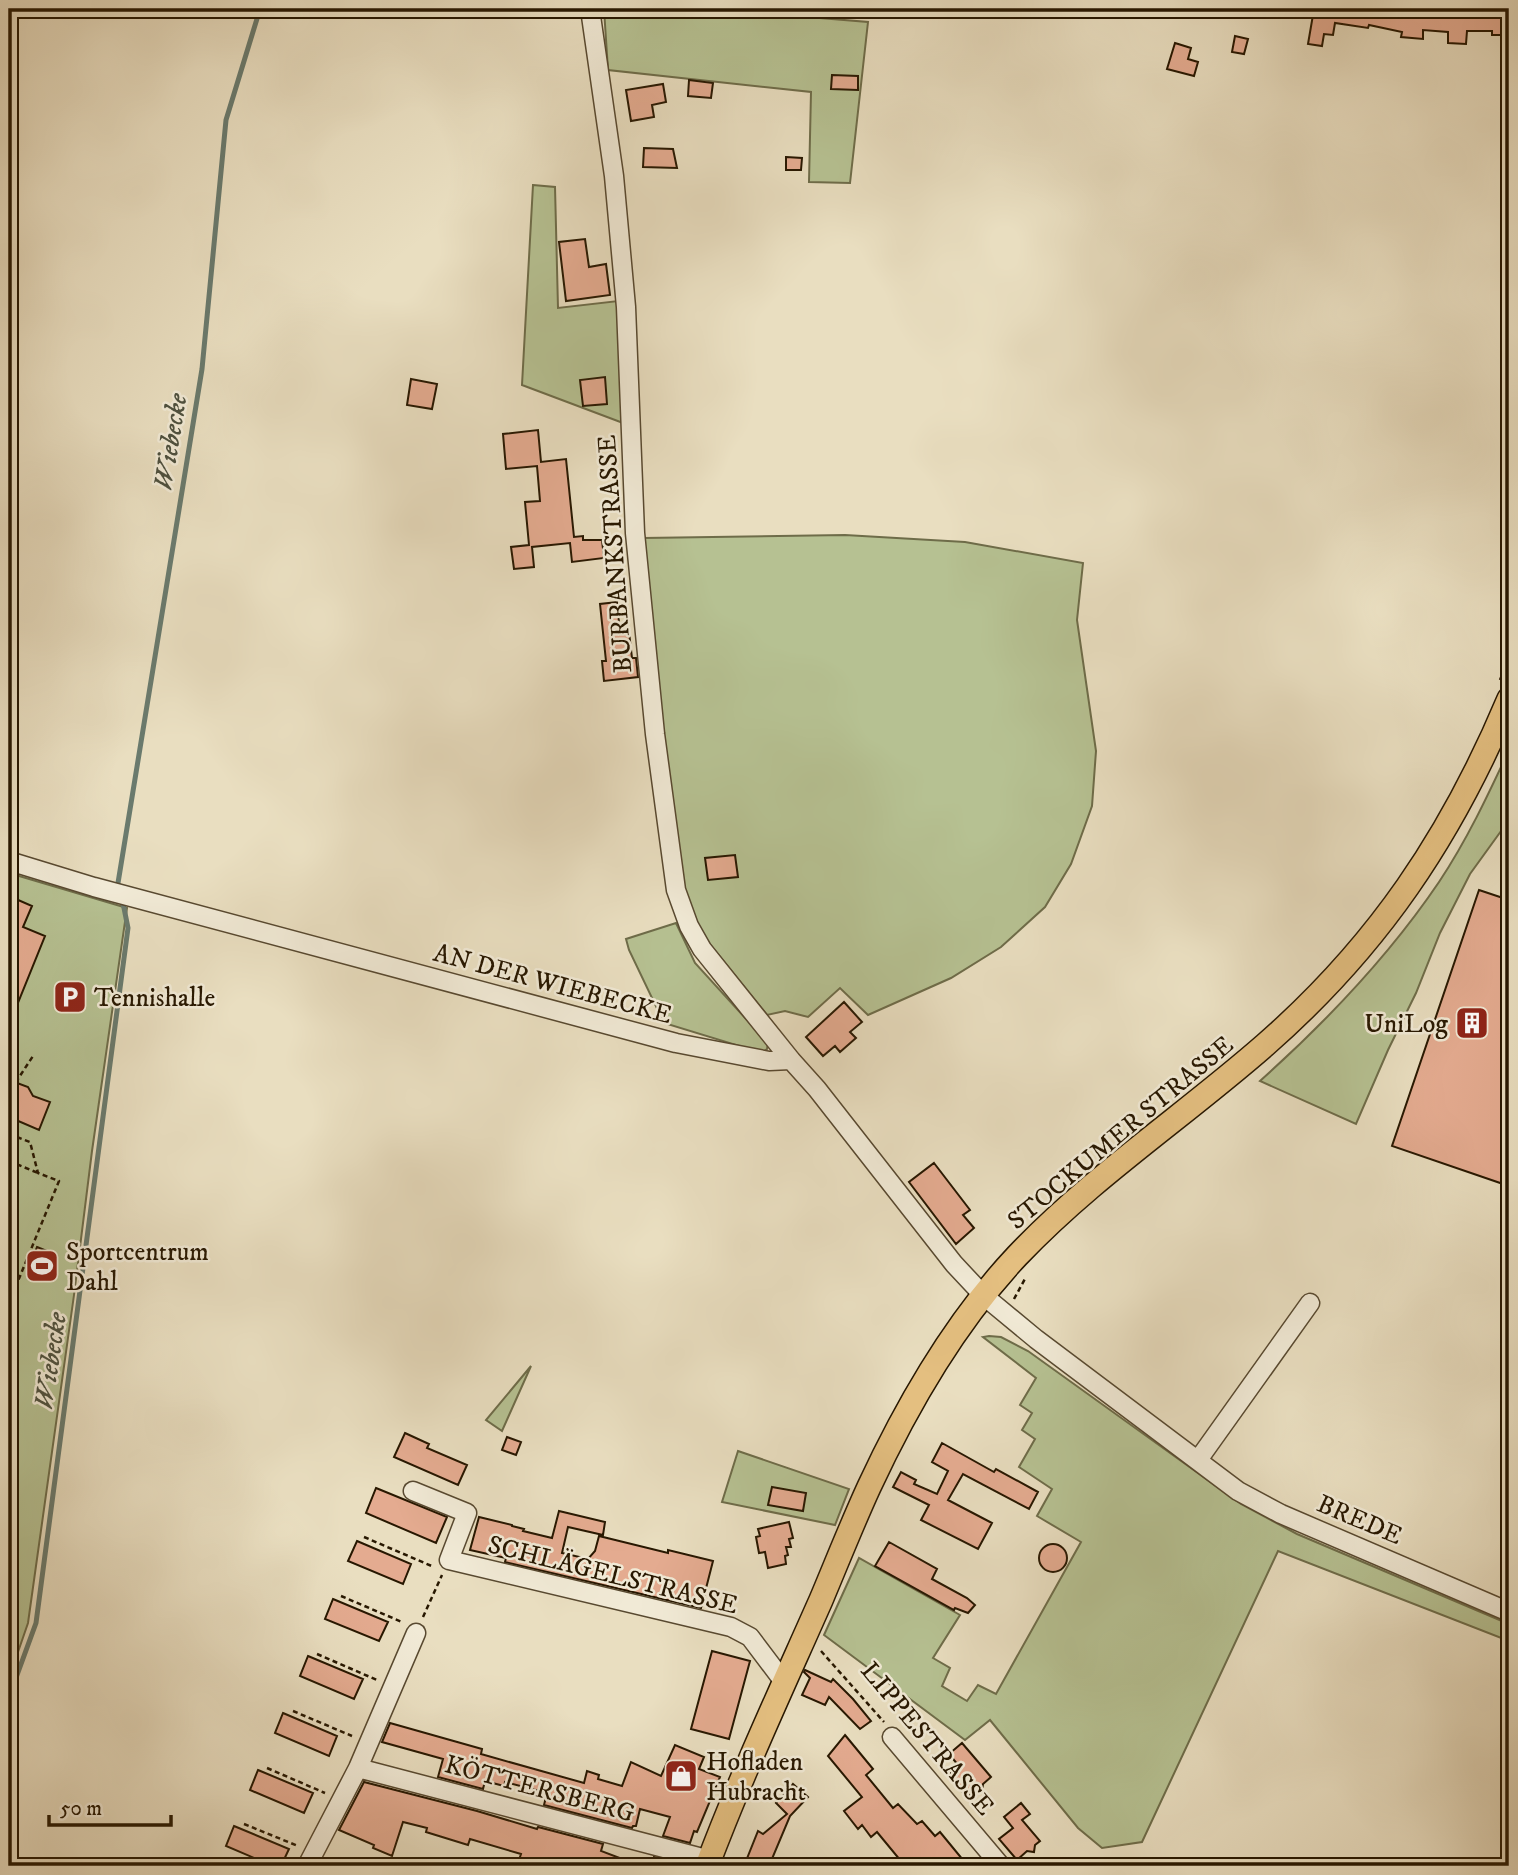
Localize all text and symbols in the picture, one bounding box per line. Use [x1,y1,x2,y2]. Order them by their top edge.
water label: Wiebecke [146,390,196,493]
street label: BURBANKSTRASSE [591,434,640,674]
street label: AN DER WIEBECKE [430,937,675,1032]
parking icon: Tennishalle [51,978,89,1016]
place label: Tennishalle [94,982,215,1015]
building icon: UniLog [1453,1004,1491,1042]
place label: UniLog [1364,1008,1448,1041]
street label: STOCKUMER STRASSE [1001,1029,1241,1237]
place label: Sportcentrum Dahl [66,1236,209,1299]
sports icon: Sportcentrum Dahl [23,1247,61,1285]
water label: Wiebecke [26,1309,75,1412]
street label: BREDE [1312,1488,1407,1553]
street label: SCHLÄGELSTRASSE [484,1528,741,1622]
street label: LIPPESTRASSE [853,1655,1001,1823]
place label: Hofladen Hubracht [706,1746,806,1809]
street label: KÖTTERSBERG [441,1748,638,1831]
shop icon: Hofladen Hubracht [662,1757,700,1795]
scale bar [49,1784,172,1828]
text: 50 m [60,1796,102,1822]

